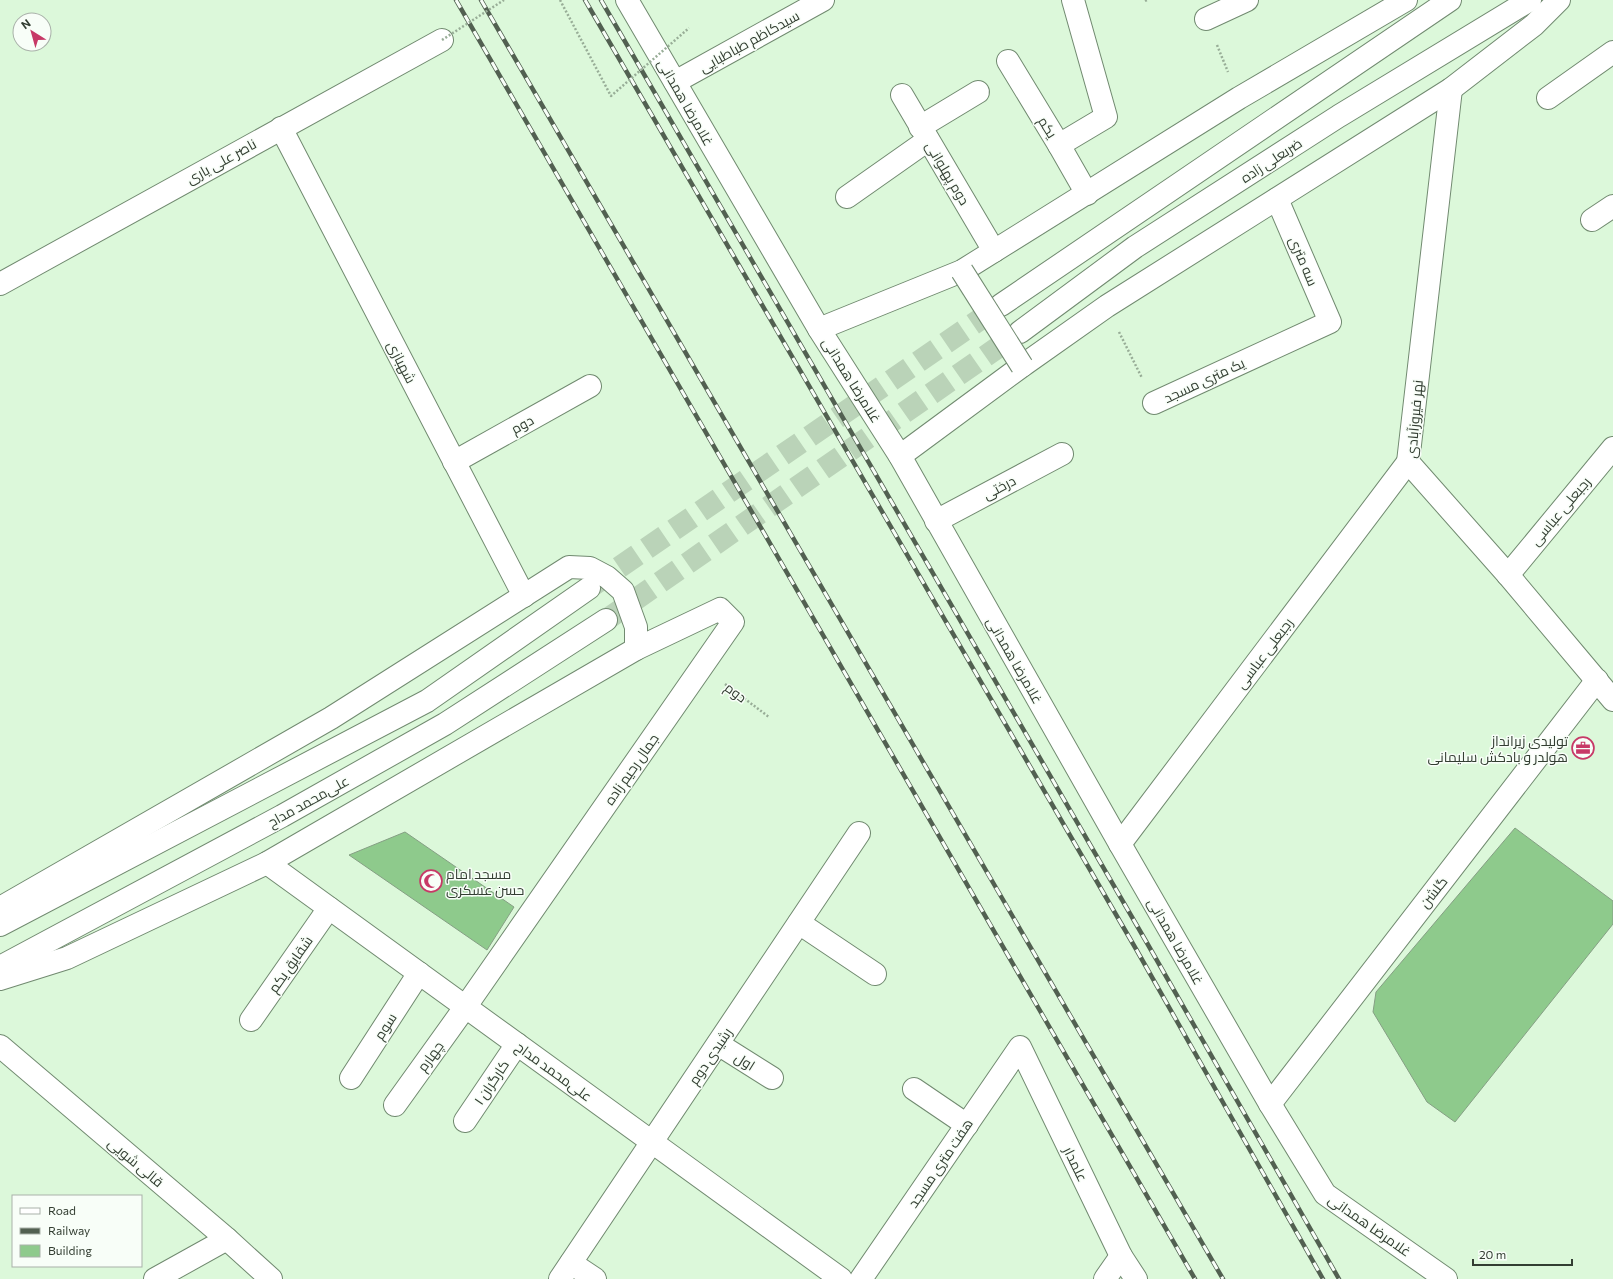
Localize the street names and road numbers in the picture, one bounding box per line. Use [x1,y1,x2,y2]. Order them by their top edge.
street label: سیدکاظم طباطبایی [696,6,803,77]
street label: غلامرضا همدانی [654,56,718,148]
street label: یکم [1033,113,1061,142]
street label: ضربعلی زاده [1237,134,1305,186]
street label: ناصر علی یاری [183,135,259,187]
street label: دوم پهلوانی [921,138,974,209]
street label: سه متری [1286,234,1322,288]
street label: غلامرضا همدانی [819,334,885,426]
street label: شهبازی [384,338,420,386]
street label: یک متری مسجد [1161,354,1247,406]
street label: نهر فیروزآبادی [1402,379,1426,459]
street label: دوم [508,411,537,439]
street label: درختی [980,471,1018,503]
street label: رجبعلی عباسی [1526,473,1594,549]
street label: غلامرضا همدانی [983,614,1047,706]
street label: رجبعلی عباسی [1232,614,1296,692]
street label: دوم [720,678,750,707]
street label: جمال رحیم زاده [600,730,663,809]
street label: علی‌محمد مداح [264,772,352,831]
street label: گلشن [1415,873,1451,911]
street label: غلامرضا همدانی [1144,895,1208,987]
street label: شقایق یکم [264,932,317,997]
street label: سوم [370,1009,402,1044]
street label: رشیدی دوم [685,1024,737,1089]
street label: چهارم [413,1037,448,1076]
street label: علی‌محمد مداح [512,1038,596,1105]
street label: اول [731,1048,758,1075]
street label: کارگران ۱ [470,1056,512,1108]
street label: هفت متری مسجد [904,1115,976,1211]
street label: قالی شویی [105,1134,167,1190]
street label: علمدار [1060,1143,1092,1184]
street label: غلامرضا همدانی [1325,1190,1415,1260]

